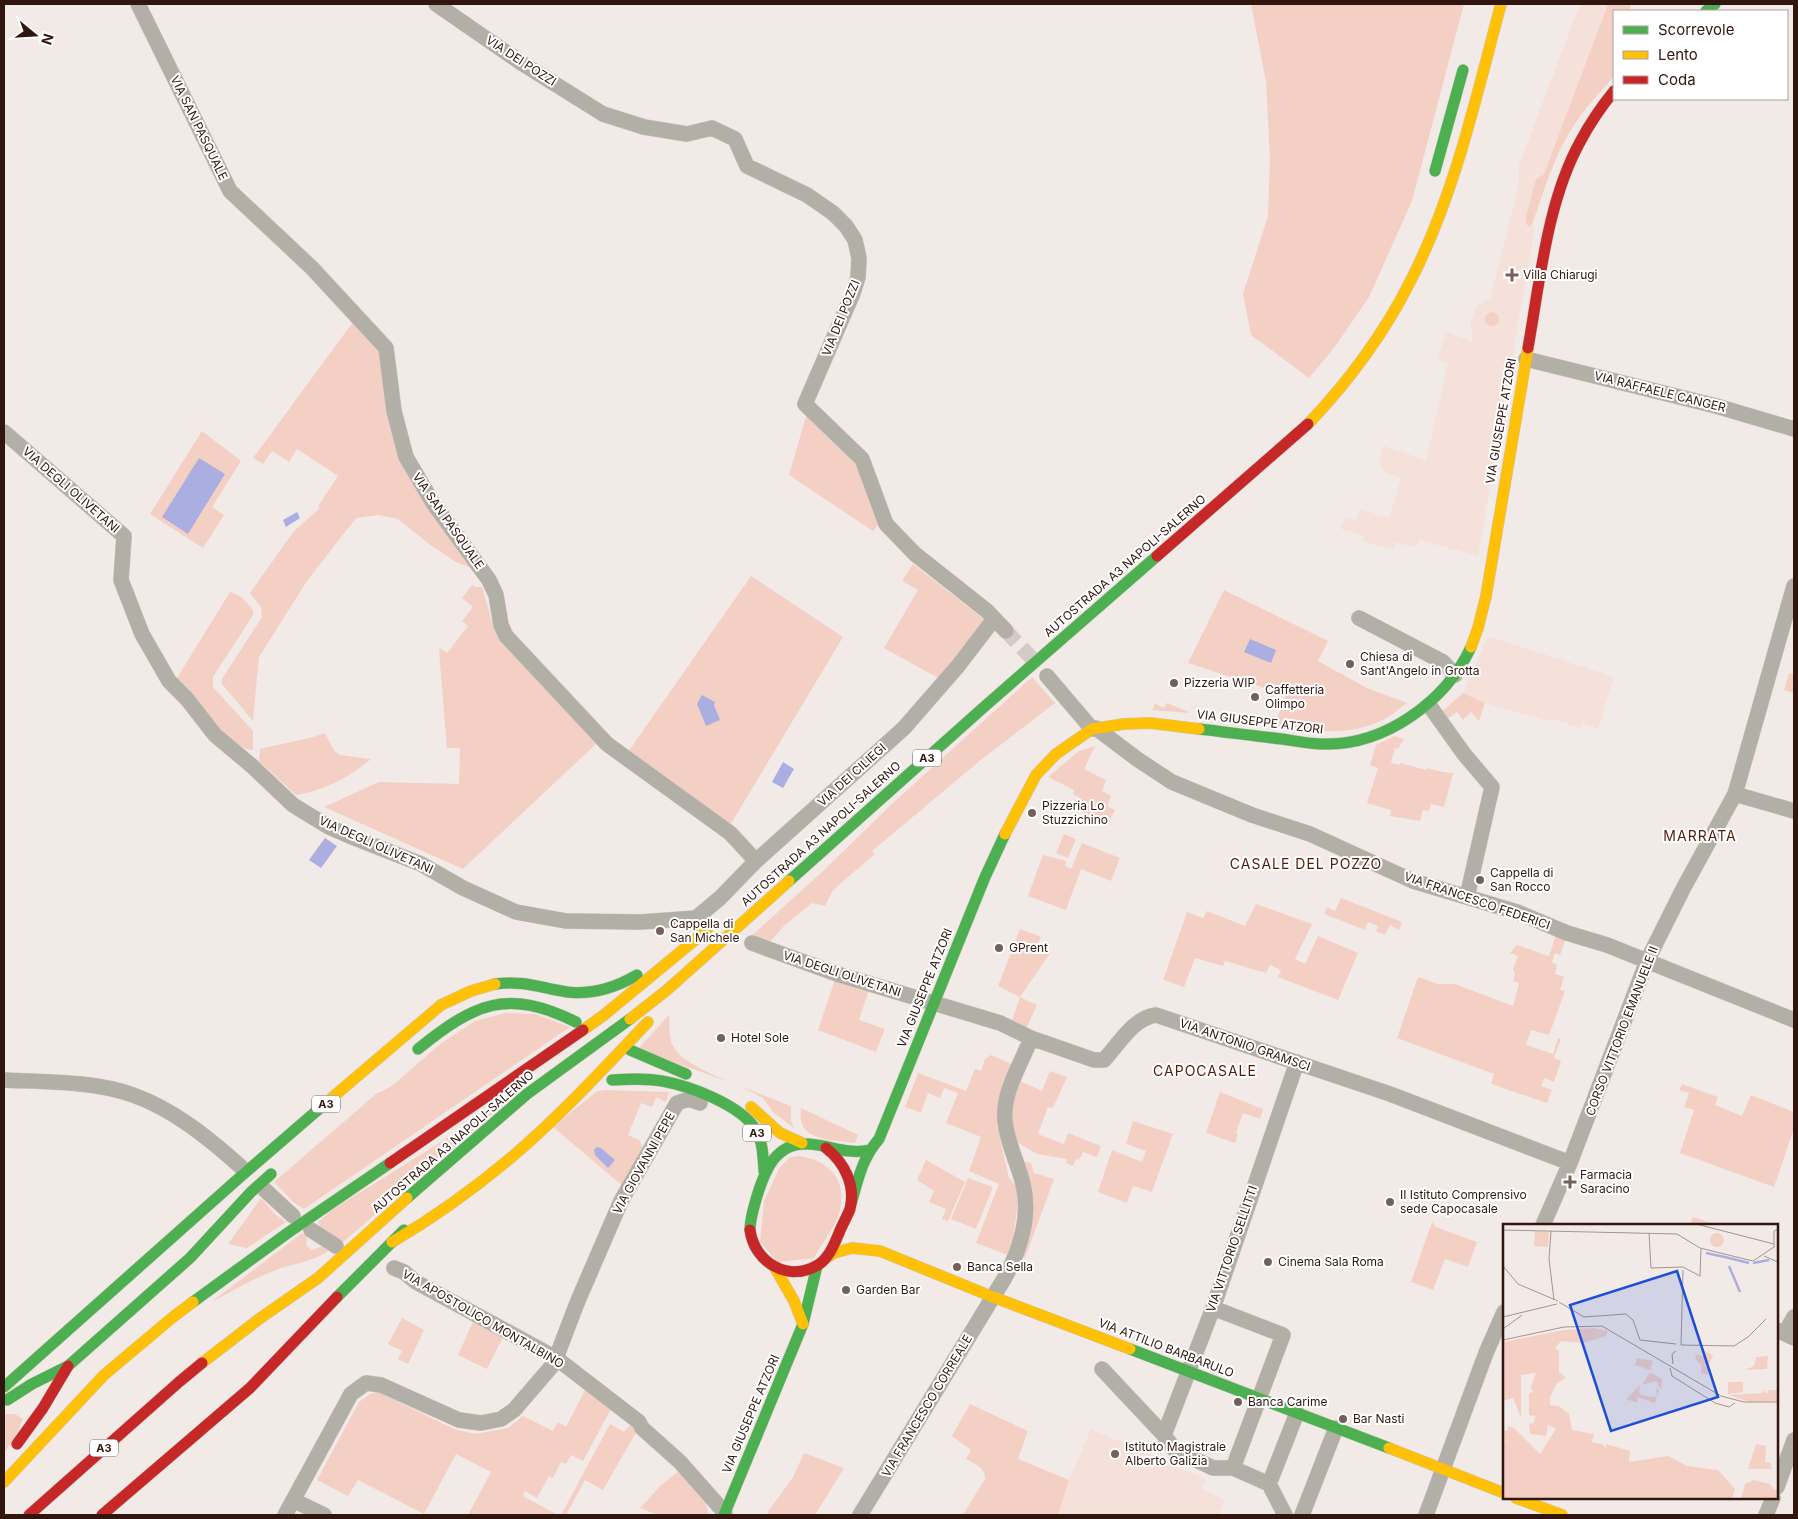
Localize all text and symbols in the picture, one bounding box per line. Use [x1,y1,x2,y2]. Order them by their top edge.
north arrow [10,10,60,60]
legend [1613,10,1788,100]
text: Scorrevole [1658,20,1734,39]
text: N [38,31,58,47]
street label: VIA DEI POZZI [483,32,559,89]
text: Lento [1658,45,1698,64]
text: Coda [1658,70,1696,89]
street label: VIA SAN PASQUALE [168,73,231,183]
place label: Villa Chiarugi [1523,267,1598,282]
marker: Villa Chiarugi [1505,268,1519,282]
street label: VIA DEI POZZI [818,278,863,358]
street label: VIA GIUSEPPE ATZORI [1482,357,1519,485]
street label: VIA RAFFAELE CANGER [1593,368,1728,415]
street label: VIA DEGLI OLIVETANI [20,444,123,536]
street label: VIA SAN PASQUALE [409,470,487,572]
street label: AUTOSTRADA A3 NAPOLI-SALERNO [1041,491,1209,640]
place label: Chiesa di Sant'Angelo in Grotta [1360,649,1480,678]
marker: Chiesa di Sant'Angelo in Grotta [1344,658,1356,670]
place label: Pizzeria WIP [1184,675,1255,690]
marker: Pizzeria WIP [1168,677,1180,689]
place label: Caffetteria Olimpo [1265,682,1324,711]
marker: Caffetteria Olimpo [1249,691,1261,703]
street label: VIA GIUSEPPE ATZORI [1196,706,1324,737]
street label: VIA DEI CILIEGI [814,740,889,809]
road number: A3 [913,750,941,766]
street label: AUTOSTRADA A3 NAPOLI-SALERNO [738,758,904,909]
place label: Pizzeria Lo Stuzzichino [1042,798,1108,827]
marker: Pizzeria Lo Stuzzichino [1026,807,1038,819]
street label: VIA DEGLI OLIVETANI [317,813,436,876]
district label: MARRATA [1663,827,1737,844]
district label: CASALE DEL POZZO [1230,855,1382,872]
place label: Cappella di San Rocco [1490,865,1553,894]
street label: VIA FRANCESCO FEDERICI [1402,868,1552,933]
marker: Cappella di San Rocco [1474,874,1486,886]
place label: Cappella di San Michele [670,916,740,945]
marker: Cappella di San Michele [654,925,666,937]
street label: VIA GIUSEPPE ATZORI [894,926,955,1050]
place label: GPrent [1009,940,1048,955]
marker: GPrent [993,942,1005,954]
street label: CORSO VITTORIO EMANUELE II [1582,944,1661,1118]
street label: VIA DEGLI OLIVETANI [781,947,903,1000]
street label: VIA ANTONIO GRAMSCI [1178,1015,1313,1074]
place label: Hotel Sole [731,1030,789,1045]
marker: Hotel Sole [715,1032,727,1044]
district label: CAPOCASALE [1153,1062,1257,1079]
street label: AUTOSTRADA A3 NAPOLI-SALERNO [369,1067,537,1216]
road number: A3 [312,1096,340,1112]
street label: VIA GIOVANNI PEPE [609,1109,678,1216]
road number: A3 [743,1124,771,1142]
place label: Farmacia Saracino [1580,1167,1632,1196]
marker: Farmacia Saracino [1564,1176,1576,1188]
street label: VIA VITTORIO SELLITTI [1203,1184,1260,1314]
place label: II Istituto Comprensivo sede Capocasale [1400,1187,1527,1216]
marker: II Istituto Comprensivo sede Capocasale [1384,1196,1396,1208]
inset map [1503,1224,1778,1499]
place label: Cinema Sala Roma [1278,1254,1384,1269]
marker: Cinema Sala Roma [1262,1256,1274,1268]
place label: Banca Sella [967,1259,1033,1274]
marker: Banca Sella [951,1261,963,1273]
street label: VIA APOSTOLICO MONTALBINO [400,1266,567,1371]
place label: Garden Bar [856,1282,920,1297]
marker: Garden Bar [840,1284,852,1296]
street label: VIA ATTILIO BARBARULO [1096,1315,1236,1380]
street label: VIA FRANCESCO CORREALE [878,1332,975,1480]
street label: VIA GIUSEPPE ATZORI [719,1352,782,1475]
place label: Banca Carime [1248,1394,1327,1409]
marker: Banca Carime [1232,1396,1244,1408]
place label: Bar Nasti [1353,1411,1405,1426]
marker: Bar Nasti [1337,1413,1349,1425]
place label: Istituto Magistrale Alberto Galizia [1125,1439,1226,1468]
road number: A3 [90,1440,118,1456]
marker: Istituto Magistrale Alberto Galizia [1109,1448,1121,1460]

